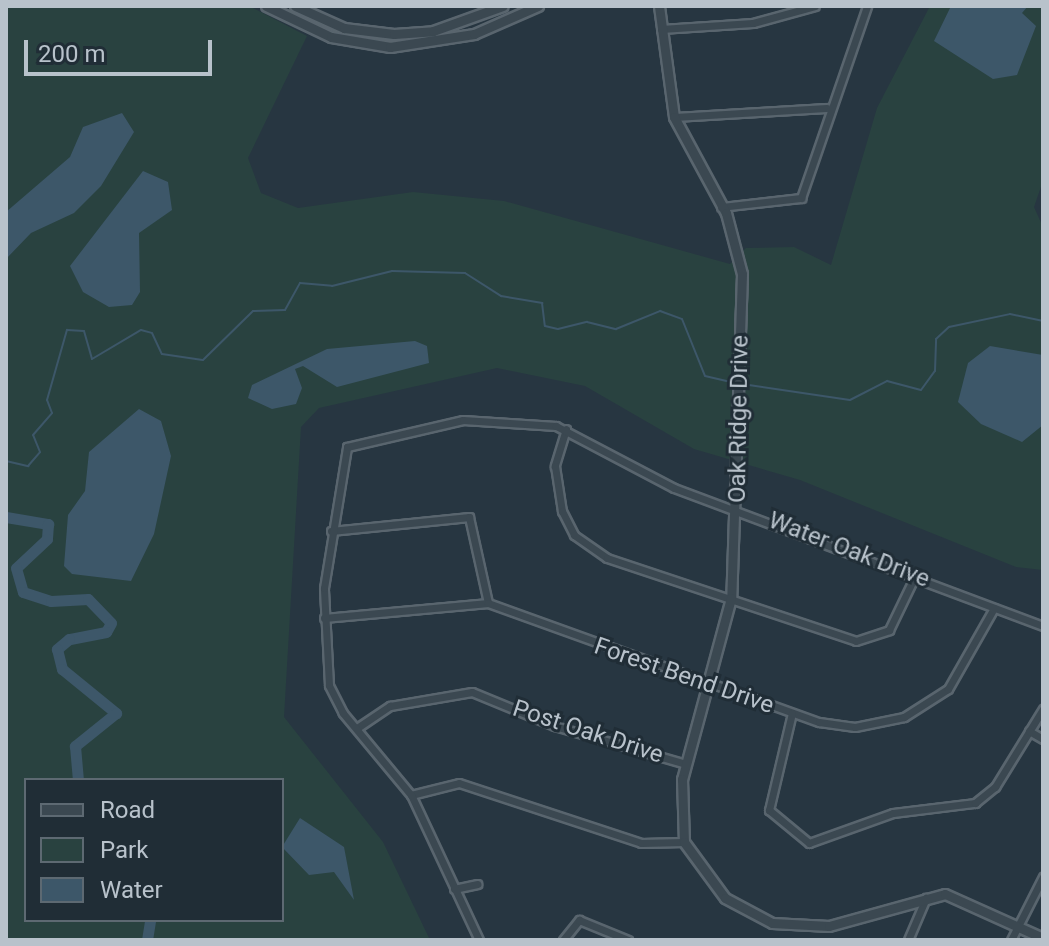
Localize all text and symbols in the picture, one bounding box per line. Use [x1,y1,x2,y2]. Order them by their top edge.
scale bar [28,24,216,74]
text: 200 m [38,40,105,68]
street label: Oak Ridge Drive [723,335,755,503]
street label: Water Oak Drive [764,506,934,594]
street label: Forest Bend Drive [590,632,778,720]
street label: Post Oak Drive [509,694,667,770]
legend [24,778,284,922]
text: Road [100,796,155,824]
text: Park [100,836,148,864]
text: Water [100,876,163,904]

